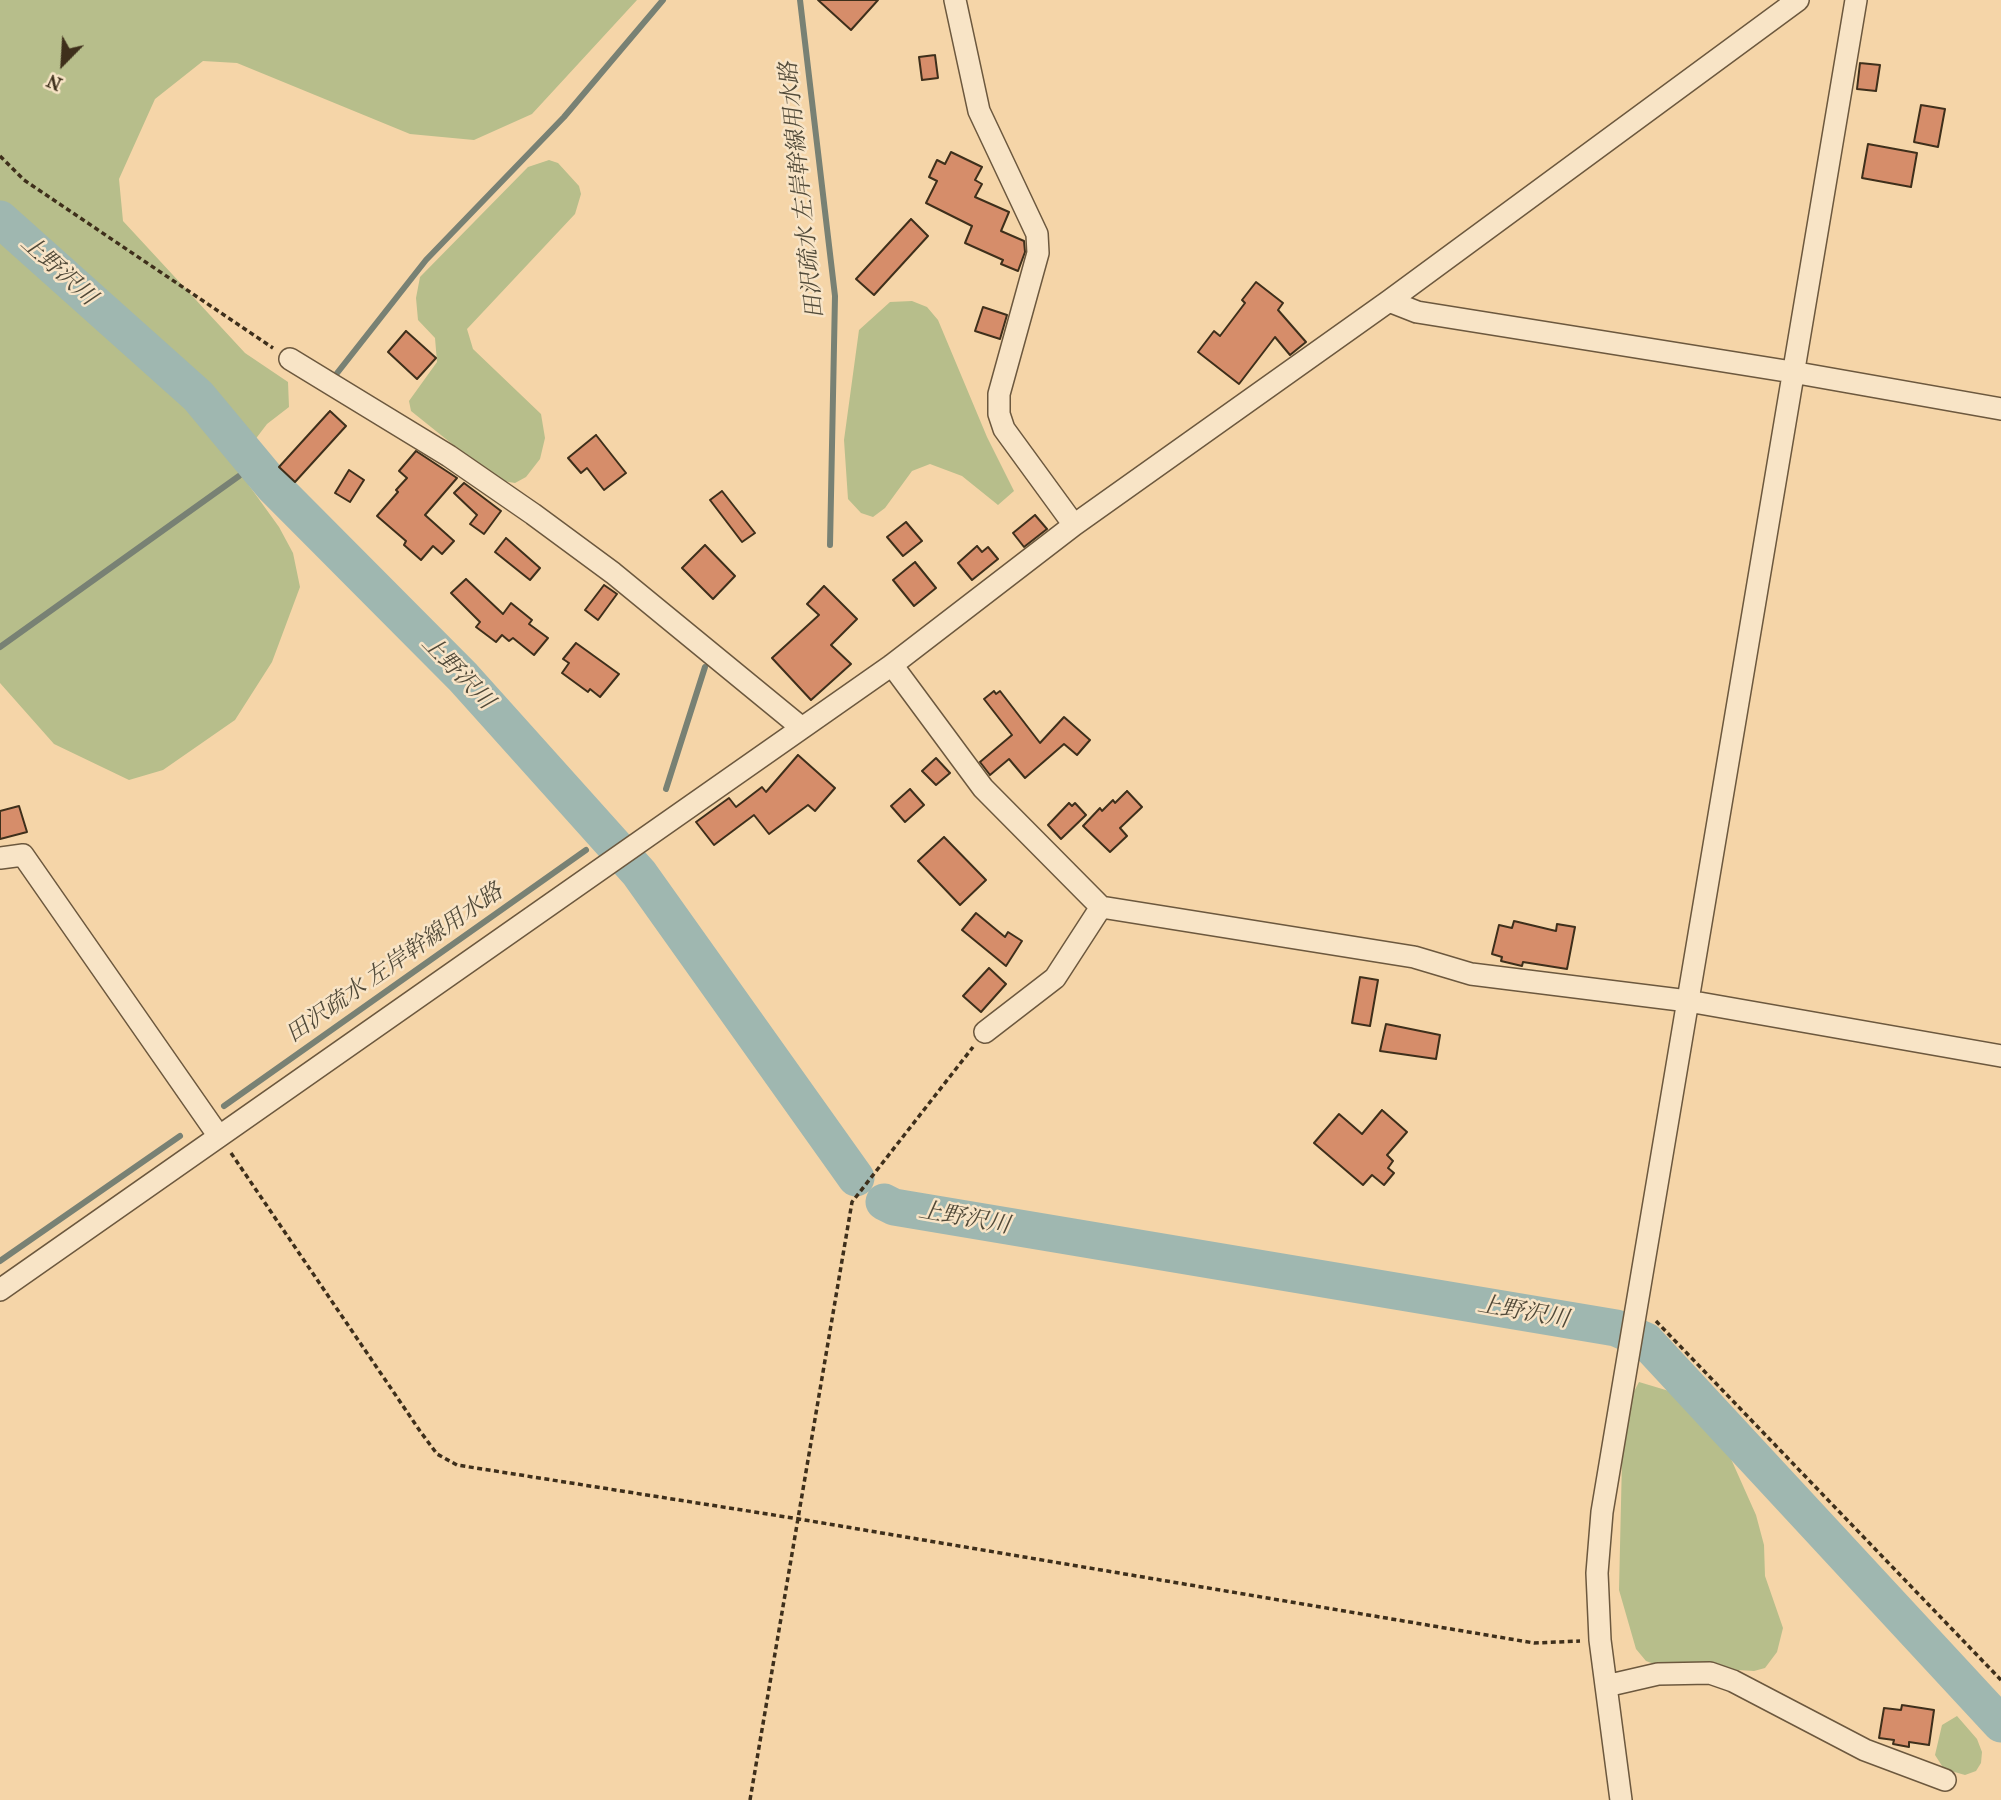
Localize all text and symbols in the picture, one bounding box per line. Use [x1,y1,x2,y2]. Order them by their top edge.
north arrow [28,28,98,98]
water label: 田沢疏水 左岸幹線用水路 [776,60,830,320]
text: N [43,69,66,95]
water label: 上野沢川 [15,230,101,312]
water label: 上野沢川 [415,630,499,716]
water label: 田沢疏水 左岸幹線用水路 [281,879,509,1049]
water label: 上野沢川 [916,1197,1012,1241]
water label: 上野沢川 [1475,1291,1571,1335]

